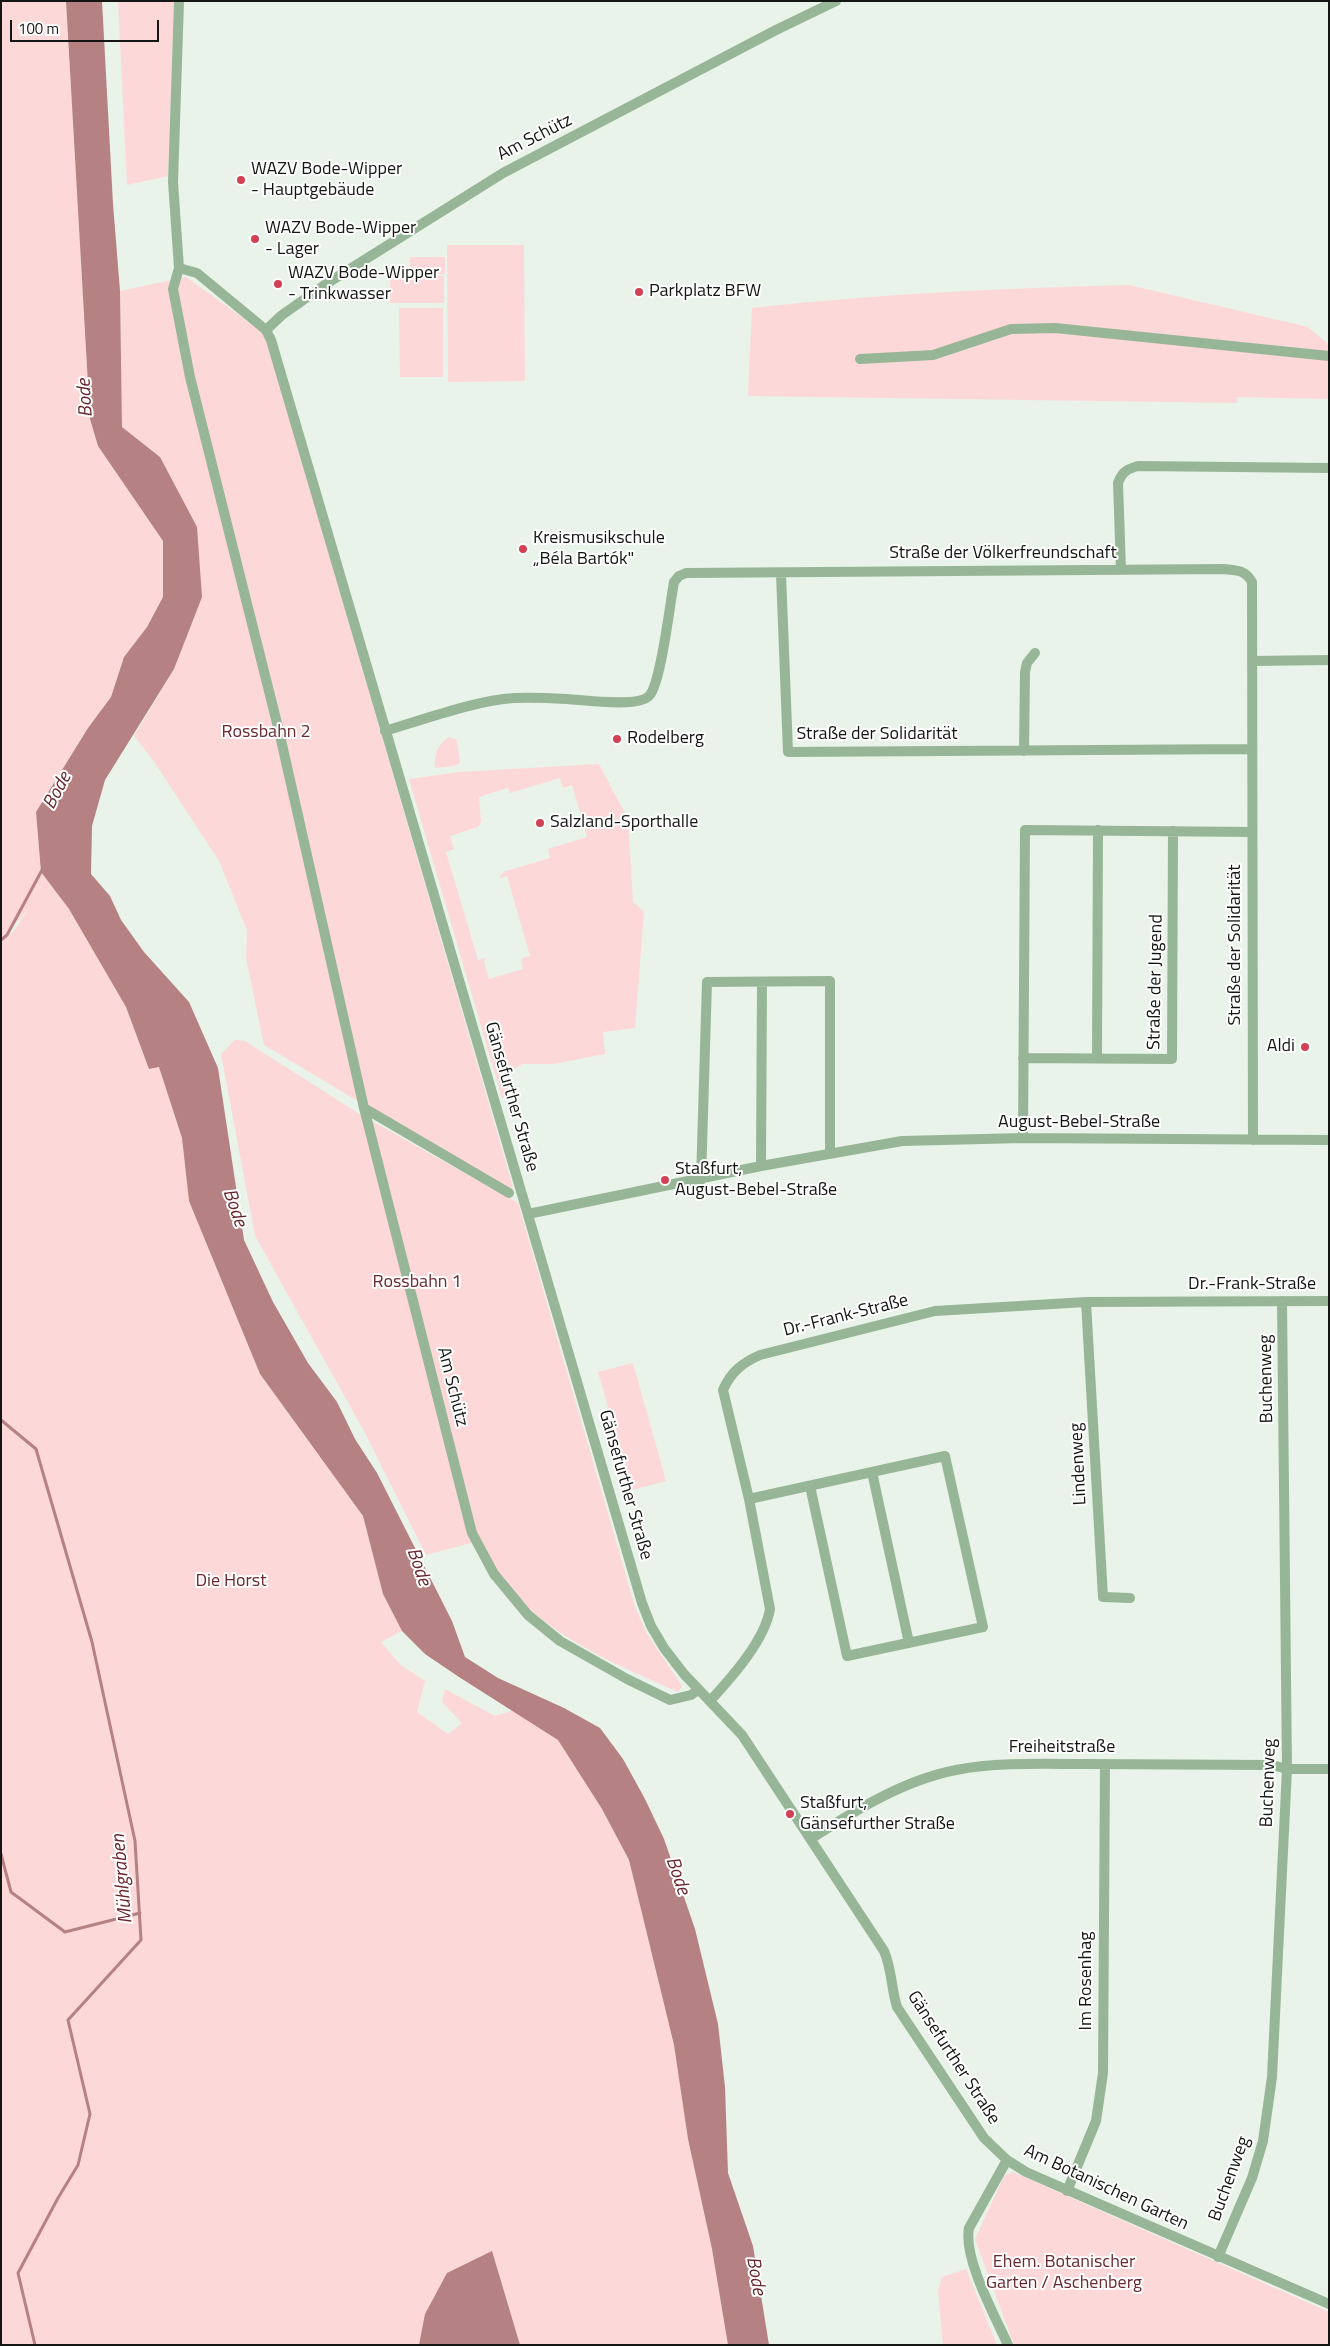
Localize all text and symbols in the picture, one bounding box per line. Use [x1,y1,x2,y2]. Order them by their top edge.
scale bar [12,10,161,42]
text: 100 m [18,17,59,40]
street label: Am Schütz [494,110,576,166]
place label: WAZV Bode-Wipper - Hauptgebäude [251,159,402,202]
marker: WAZV Bode-Wipper - Hauptgebäude [235,174,247,186]
place label: WAZV Bode-Wipper - Lager [265,218,416,260]
marker: WAZV Bode-Wipper - Lager [249,233,261,245]
place label: WAZV Bode-Wipper - Trinkwasser [288,263,439,306]
marker: WAZV Bode-Wipper - Trinkwasser [272,278,284,290]
place label: Parkplatz BFW [649,281,761,303]
marker: Parkplatz BFW [633,286,645,298]
water label: Bode [74,378,98,418]
place label: Kreismusikschule „Béla Bartók" [533,528,665,570]
marker: Kreismusikschule „Béla Bartók" [517,543,529,555]
street label: Straße der Völkerfreundschaft [889,543,1117,565]
park label: Rossbahn 2 [221,722,311,744]
street label: Straße der Solidarität [796,724,958,746]
place label: Rodelberg [627,728,704,750]
marker: Rodelberg [611,733,623,745]
water label: Bode [39,769,77,813]
place label: Salzland-Sporthalle [550,812,698,834]
marker: Salzland-Sporthalle [534,817,546,829]
street label: Straße der Solidarität [1225,864,1247,1026]
street label: Straße der Jugend [1144,914,1168,1050]
street label: Gänsefurther Straße [479,1020,543,1174]
place label: Aldi [1267,1036,1295,1058]
marker: Aldi [1299,1041,1311,1053]
street label: August-Bebel-Straße [998,1112,1160,1134]
place label: Staßfurt, August-Bebel-Straße [675,1159,837,1202]
marker: Staßfurt, August-Bebel-Straße [659,1174,671,1186]
water label: Bode [217,1186,251,1230]
park label: Rossbahn 1 [372,1272,462,1294]
street label: Dr.-Frank-Straße [1188,1274,1316,1296]
street label: Dr.-Frank-Straße [781,1290,911,1342]
street label: Buchenweg [1255,1334,1279,1424]
street label: Am Schütz [432,1345,472,1429]
street label: Gänsefurther Straße [593,1408,657,1562]
street label: Lindenweg [1066,1422,1092,1506]
water label: Bode [401,1545,435,1589]
park label: Die Horst [195,1571,267,1593]
street label: Freiheitstraße [1009,1737,1115,1759]
street label: Buchenweg [1257,1738,1281,1828]
place label: Staßfurt, Gänsefurther Straße [800,1793,955,1836]
marker: Staßfurt, Gänsefurther Straße [784,1808,796,1820]
water label: Mühlgraben [108,1833,138,1925]
water label: Bode [660,1854,694,1898]
street label: Im Rosenhag [1076,1932,1098,2030]
street label: Gänsefurther Straße [902,1987,1004,2129]
street label: Buchenweg [1205,2134,1255,2224]
street label: Am Botanischen Garten [1020,2140,1192,2236]
park label: Ehem. Botanischer Garten / Aschenberg [986,2252,1142,2294]
water label: Bode [740,2255,770,2297]

